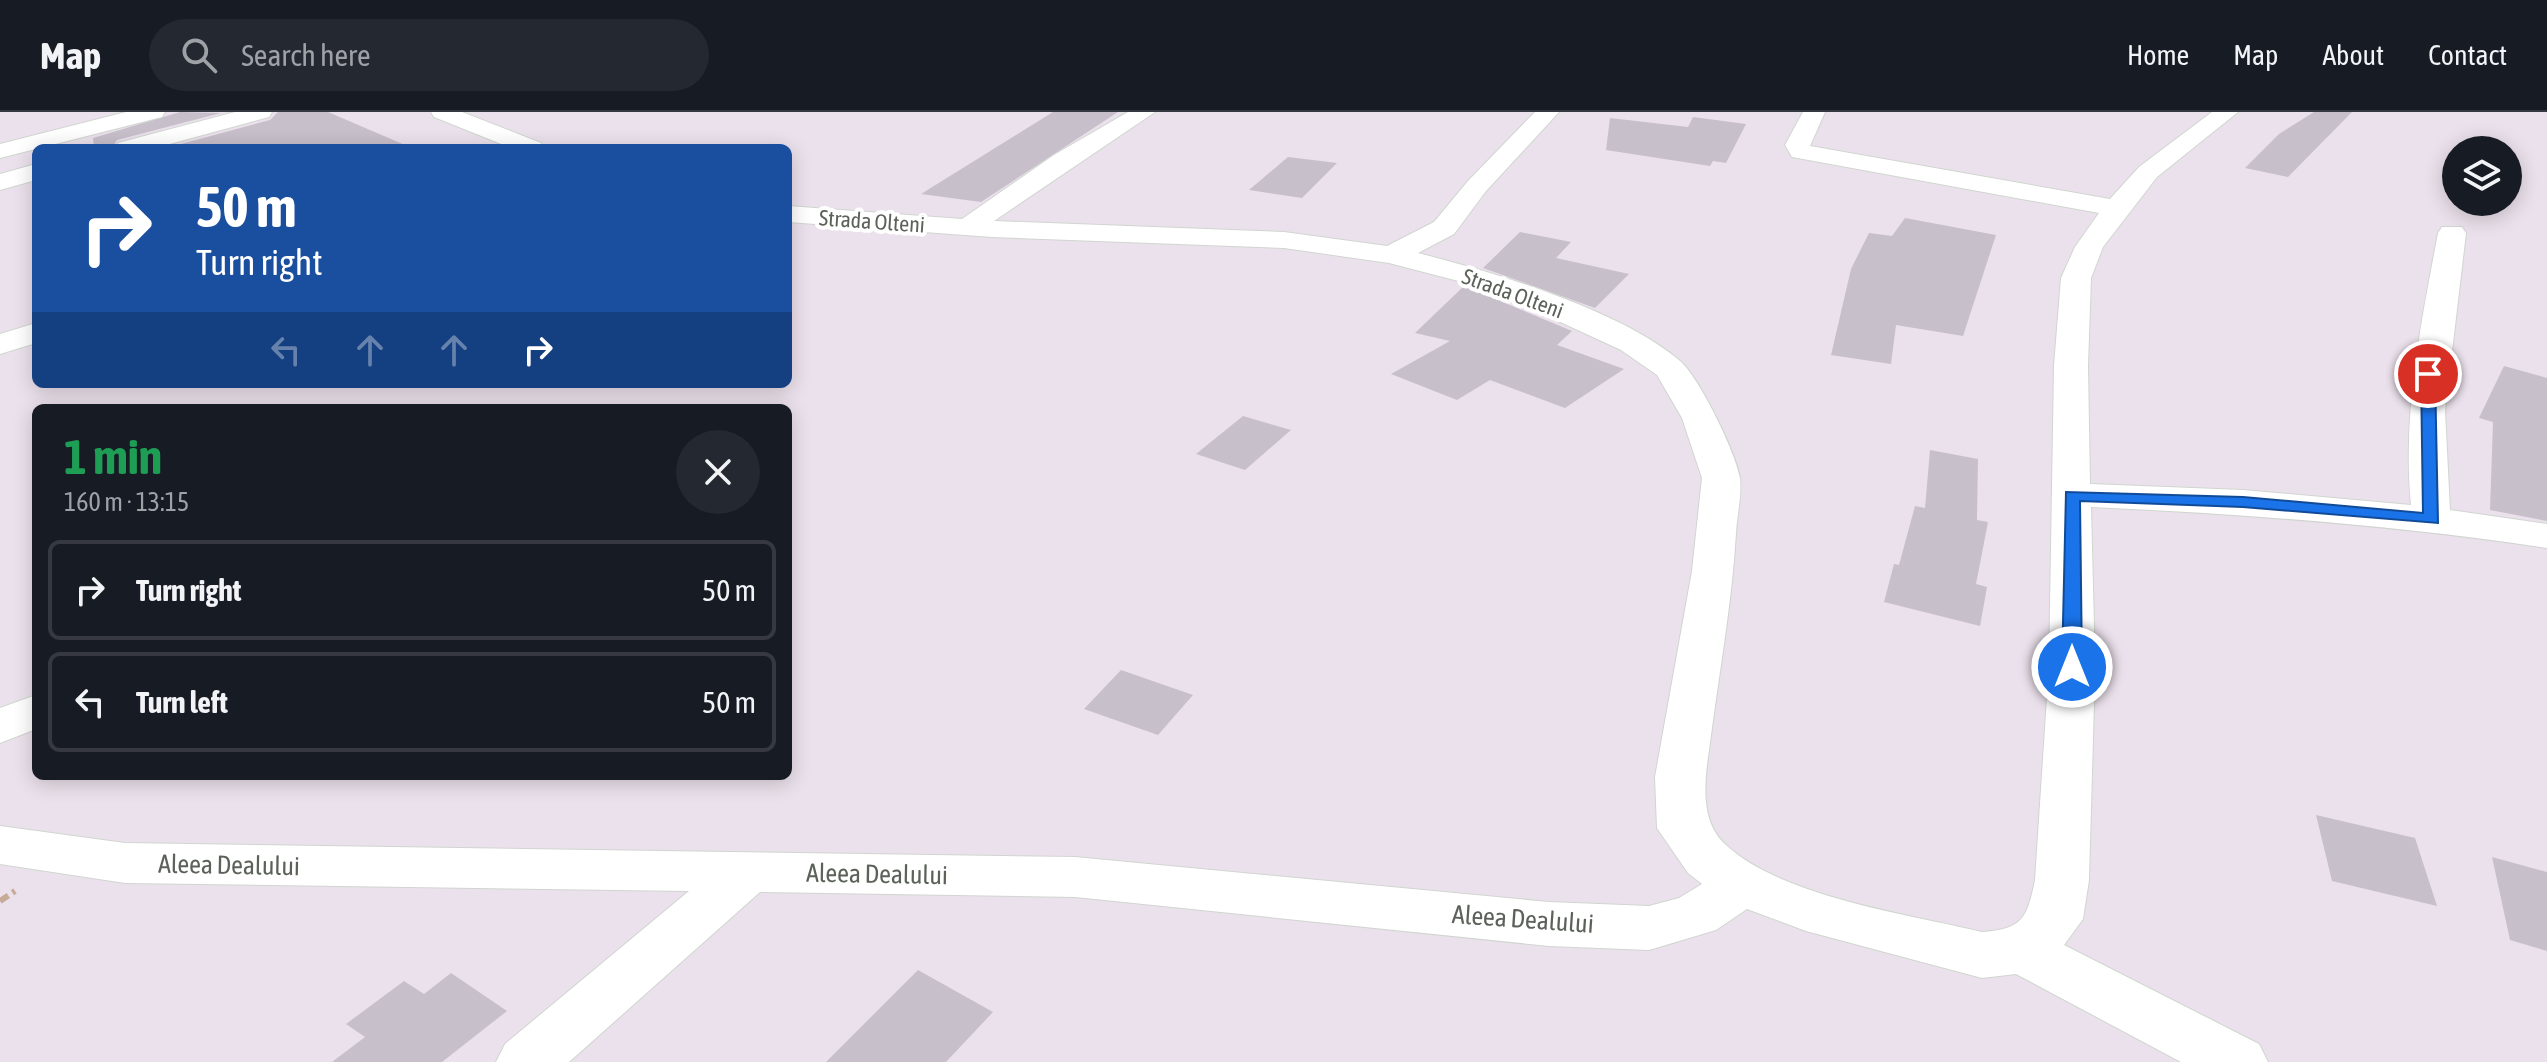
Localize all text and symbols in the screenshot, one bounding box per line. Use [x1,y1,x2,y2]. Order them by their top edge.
search box [149,19,709,91]
icon: search [177,33,221,77]
text: Map [40,34,101,77]
text: Search here [241,38,371,72]
text: Home [2127,39,2189,71]
text: Map [2233,39,2278,71]
text: About [2322,39,2384,71]
text: Contact [2428,39,2507,71]
map controls [2442,136,2522,216]
button: layers [2442,136,2522,216]
text: 50 m [196,175,297,239]
icon: right [64,176,168,280]
street label: Strada Olteni [818,204,926,238]
text: Turn right [196,241,323,283]
street label: Strada Olteni [1459,263,1567,323]
icon: left [264,328,308,372]
icon: ahead [348,328,392,372]
icon: ahead [432,328,476,372]
icon: right [516,328,560,372]
pin [2394,340,2462,408]
icon: arrive [2406,352,2450,396]
text: 1 min [64,429,162,484]
button: close [676,430,760,514]
text: 160 m · 13:15 [64,487,189,517]
icon: right [68,568,112,612]
text: Turn right [136,573,242,607]
text: 50 m [702,573,756,607]
position arrow [2030,625,2114,709]
icon: left [68,680,112,724]
text: Turn left [136,685,228,719]
text: 50 m [702,685,756,719]
street label: Aleea Dealului [158,849,300,881]
street label: Aleea Dealului [806,858,948,890]
street label: Aleea Dealului [1451,899,1595,939]

